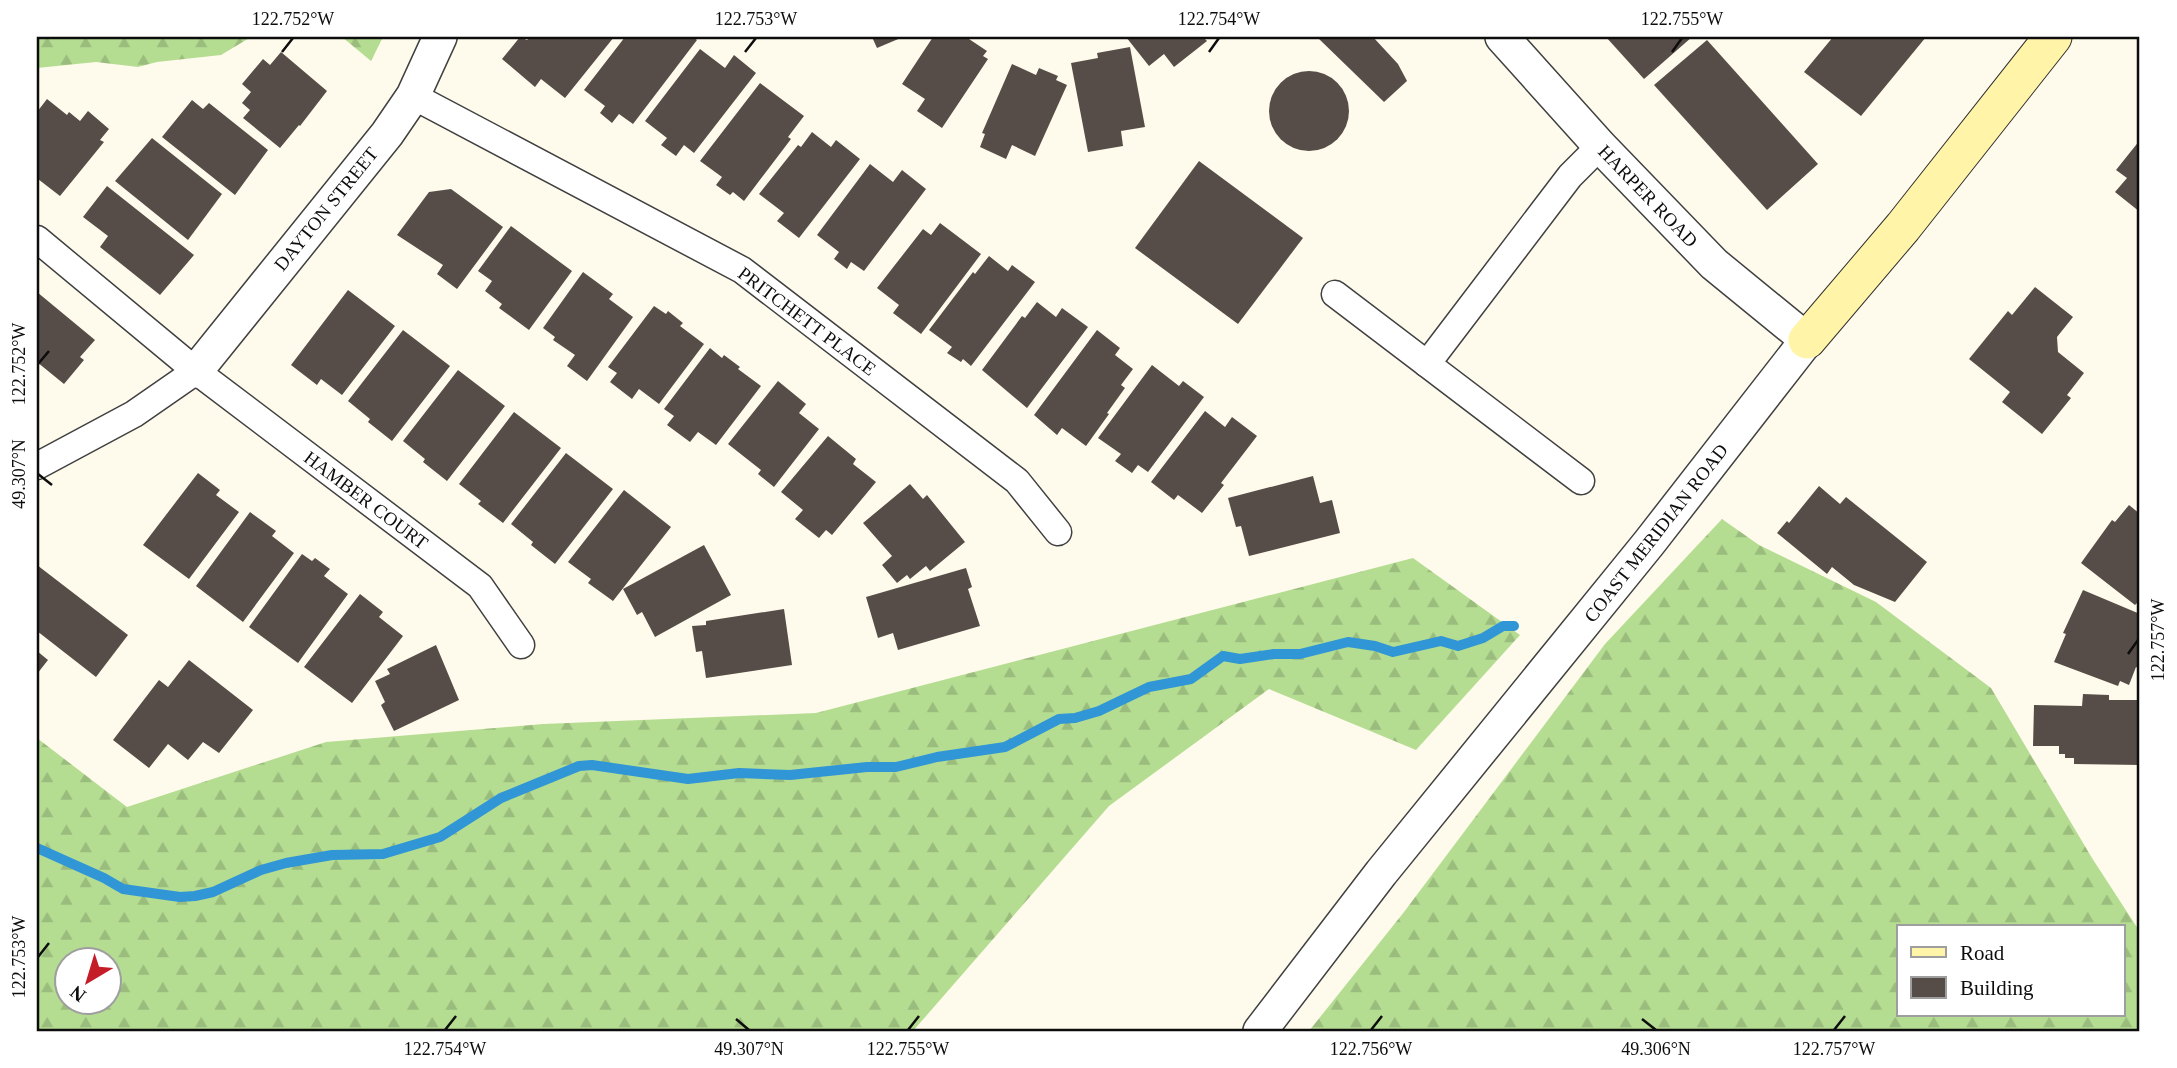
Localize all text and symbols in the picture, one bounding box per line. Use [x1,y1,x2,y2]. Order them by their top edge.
text: 122.752°W [252,9,334,29]
text: 122.753°W [715,9,797,29]
text: 122.754°W [1178,9,1260,29]
text: 122.755°W [1641,9,1723,29]
street label: HARPER ROAD [1594,141,1702,251]
street label: DAYTON STREET [270,143,382,275]
street label: PRITCHETT PLACE [734,262,880,380]
text: 122.752°W [9,323,29,405]
text: 49.307°N [9,439,29,509]
street label: COAST MERIDIAN ROAD [1580,440,1732,626]
street label: HAMBER COURT [300,447,432,554]
text: 122.757°W [2148,599,2168,681]
text: 122.753°W [9,916,29,998]
legend [1897,925,2124,1016]
text: Road [1960,941,2005,965]
north arrow [52,946,122,1016]
text: Building [1960,976,2034,1000]
text: N [66,981,90,1007]
text: 122.754°W [404,1039,486,1059]
text: 49.307°N [714,1039,784,1059]
text: 122.755°W [867,1039,949,1059]
text: 122.756°W [1330,1039,1412,1059]
text: 49.306°N [1621,1039,1691,1059]
text: 122.757°W [1793,1039,1875,1059]

